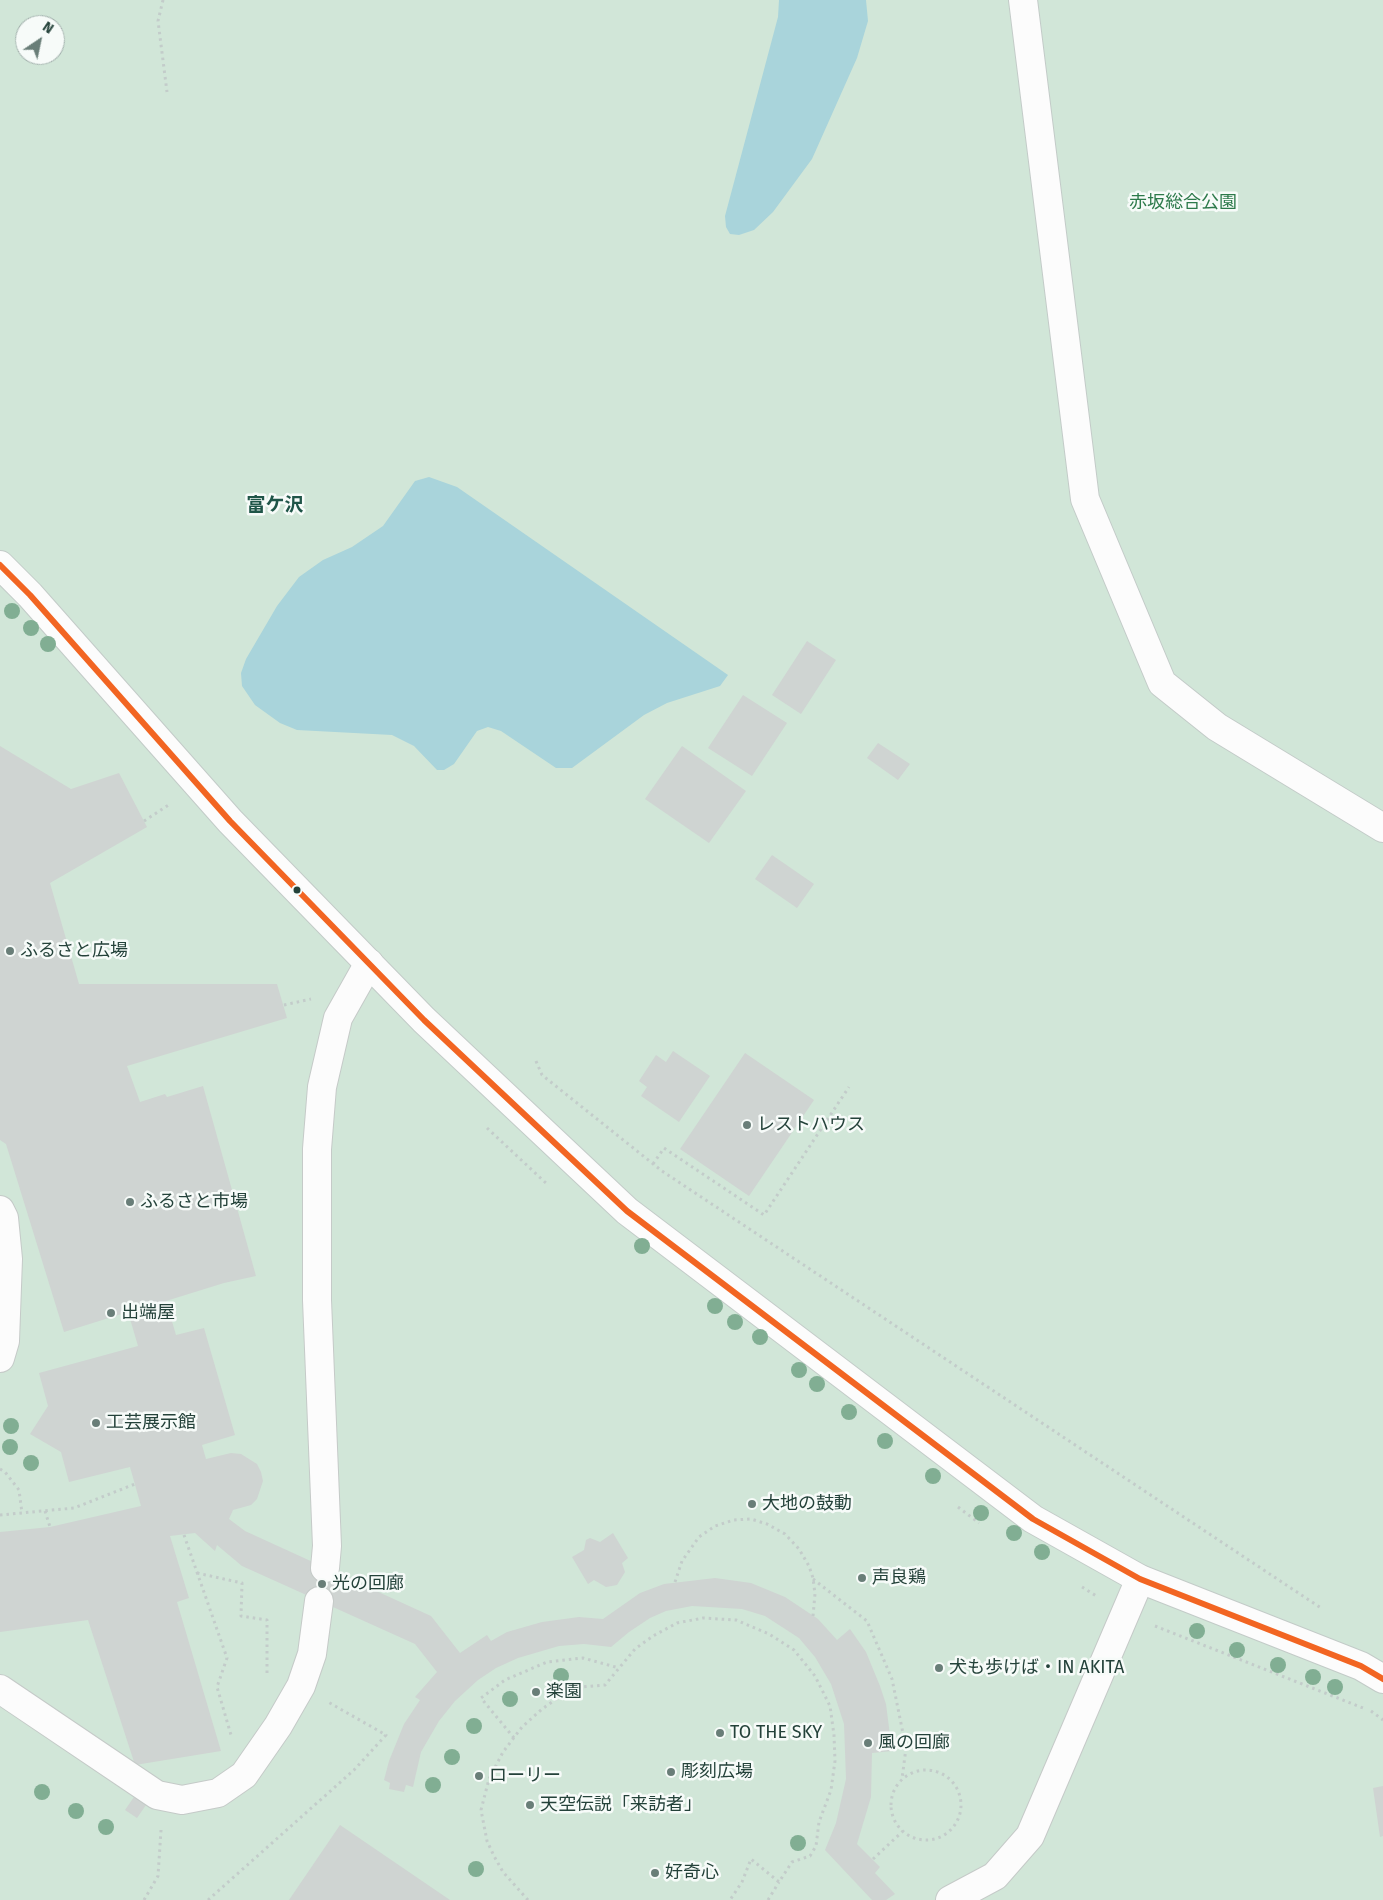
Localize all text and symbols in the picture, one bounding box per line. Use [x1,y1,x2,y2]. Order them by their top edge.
north arrow [15,15,65,65]
text: N [39,18,57,38]
park label: 赤坂総合公園 [1129,192,1237,214]
district label: 富ケ沢 [247,495,303,517]
unlabelled marker [292,885,302,895]
place label: ふるさと広場 [20,940,128,962]
marker: ふるさと広場 [4,945,16,957]
place label: レストハウス [757,1114,865,1136]
marker: レストハウス [741,1119,753,1131]
place label: ふるさと市場 [140,1191,248,1213]
marker: ふるさと市場 [124,1196,136,1208]
place label: 出端屋 [121,1302,175,1324]
marker: 出端屋 [105,1307,117,1319]
place label: 工芸展示館 [106,1412,196,1434]
marker: 工芸展示館 [90,1417,102,1429]
place label: 大地の鼓動 [762,1493,852,1515]
marker: 大地の鼓動 [746,1498,758,1510]
place label: 声良鶏 [872,1567,926,1589]
marker: 声良鶏 [856,1572,868,1584]
place label: 光の回廊 [332,1573,404,1595]
marker: 光の回廊 [316,1578,328,1590]
place label: 犬も歩けば・IN AKITA [949,1657,1124,1679]
marker: 犬も歩けば・IN AKITA [933,1662,945,1674]
place label: 楽園 [546,1681,582,1703]
marker: 楽園 [530,1686,542,1698]
place label: TO THE SKY [730,1722,822,1744]
marker: TO THE SKY [714,1727,726,1739]
place label: 風の回廊 [878,1732,950,1754]
marker: 風の回廊 [862,1737,874,1749]
place label: 彫刻広場 [681,1761,753,1783]
place label: ローリー [489,1765,561,1787]
marker: 彫刻広場 [665,1766,677,1778]
marker: ローリー [473,1770,485,1782]
place label: 天空伝説「来訪者」 [540,1794,702,1816]
marker: 天空伝説「来訪者」 [524,1799,536,1811]
place label: 好奇心 [665,1862,719,1884]
marker: 好奇心 [649,1867,661,1879]

